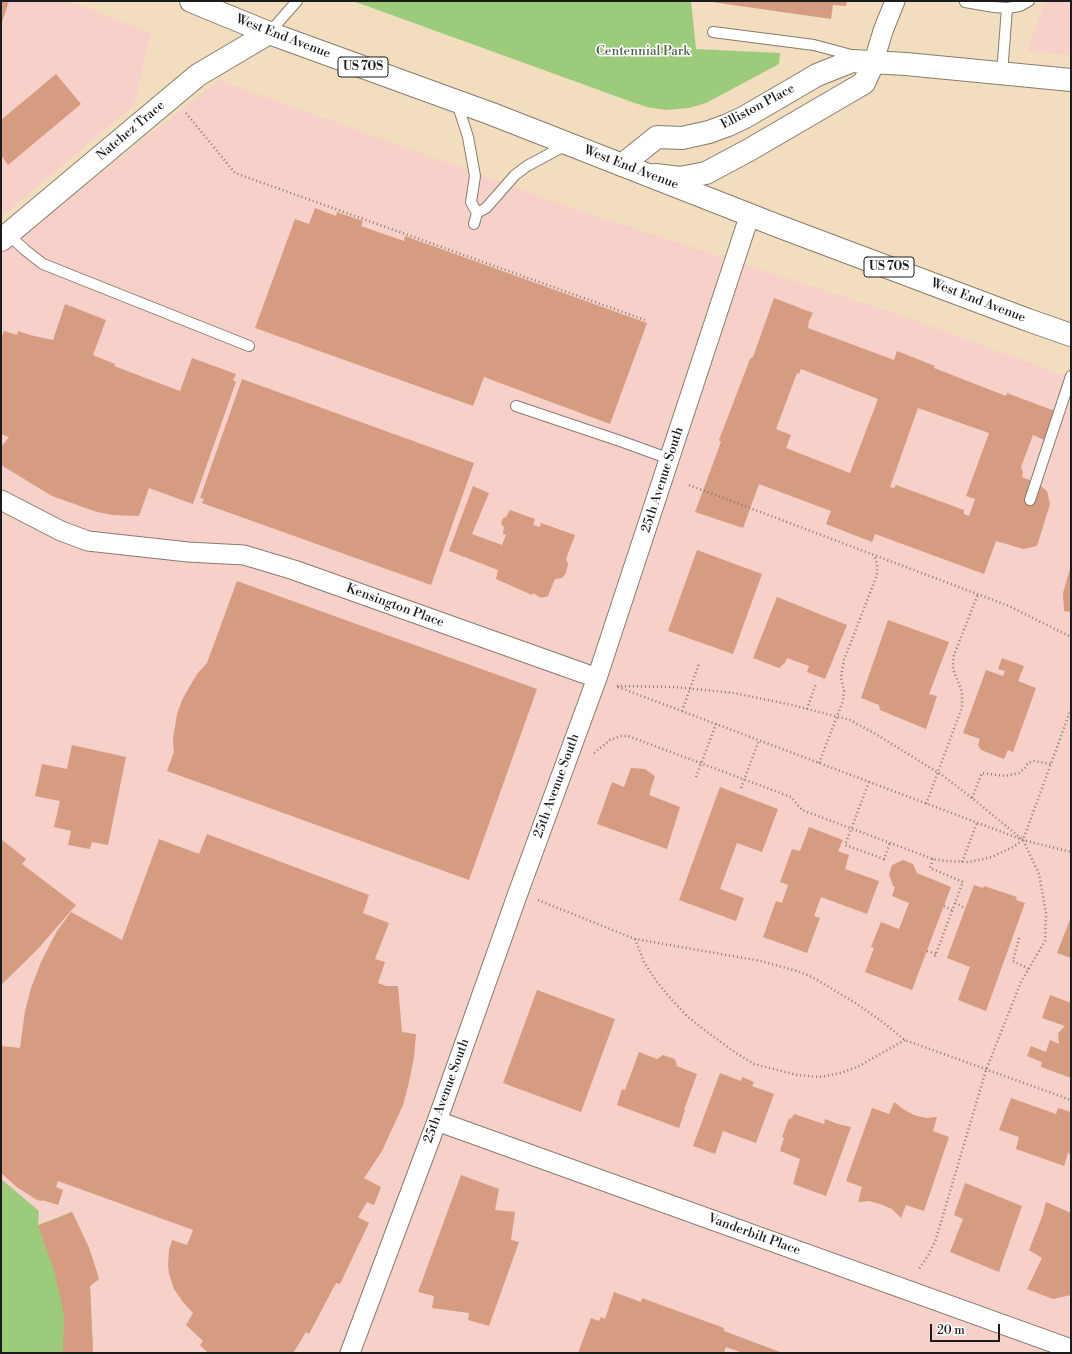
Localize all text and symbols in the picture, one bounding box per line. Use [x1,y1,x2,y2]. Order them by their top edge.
street label: West End Avenue [233,12,333,62]
park label: Centennial Park [596,44,690,60]
road number: US 70S [338,57,388,77]
street label: Elliston Place [718,81,798,133]
street label: Natchez Trace [94,98,168,164]
street label: West End Avenue [581,143,681,193]
road number: US 70S [864,257,914,277]
street label: West End Avenue [928,276,1028,326]
street label: 25th Avenue South [639,425,687,535]
street label: Kensington Place [344,581,446,631]
street label: 25th Avenue South [531,732,583,840]
street label: 25th Avenue South [421,1037,473,1145]
street label: Vanderbilt Place [706,1211,802,1259]
scale bar [932,1316,1002,1342]
text: 20 m [937,1323,965,1338]

